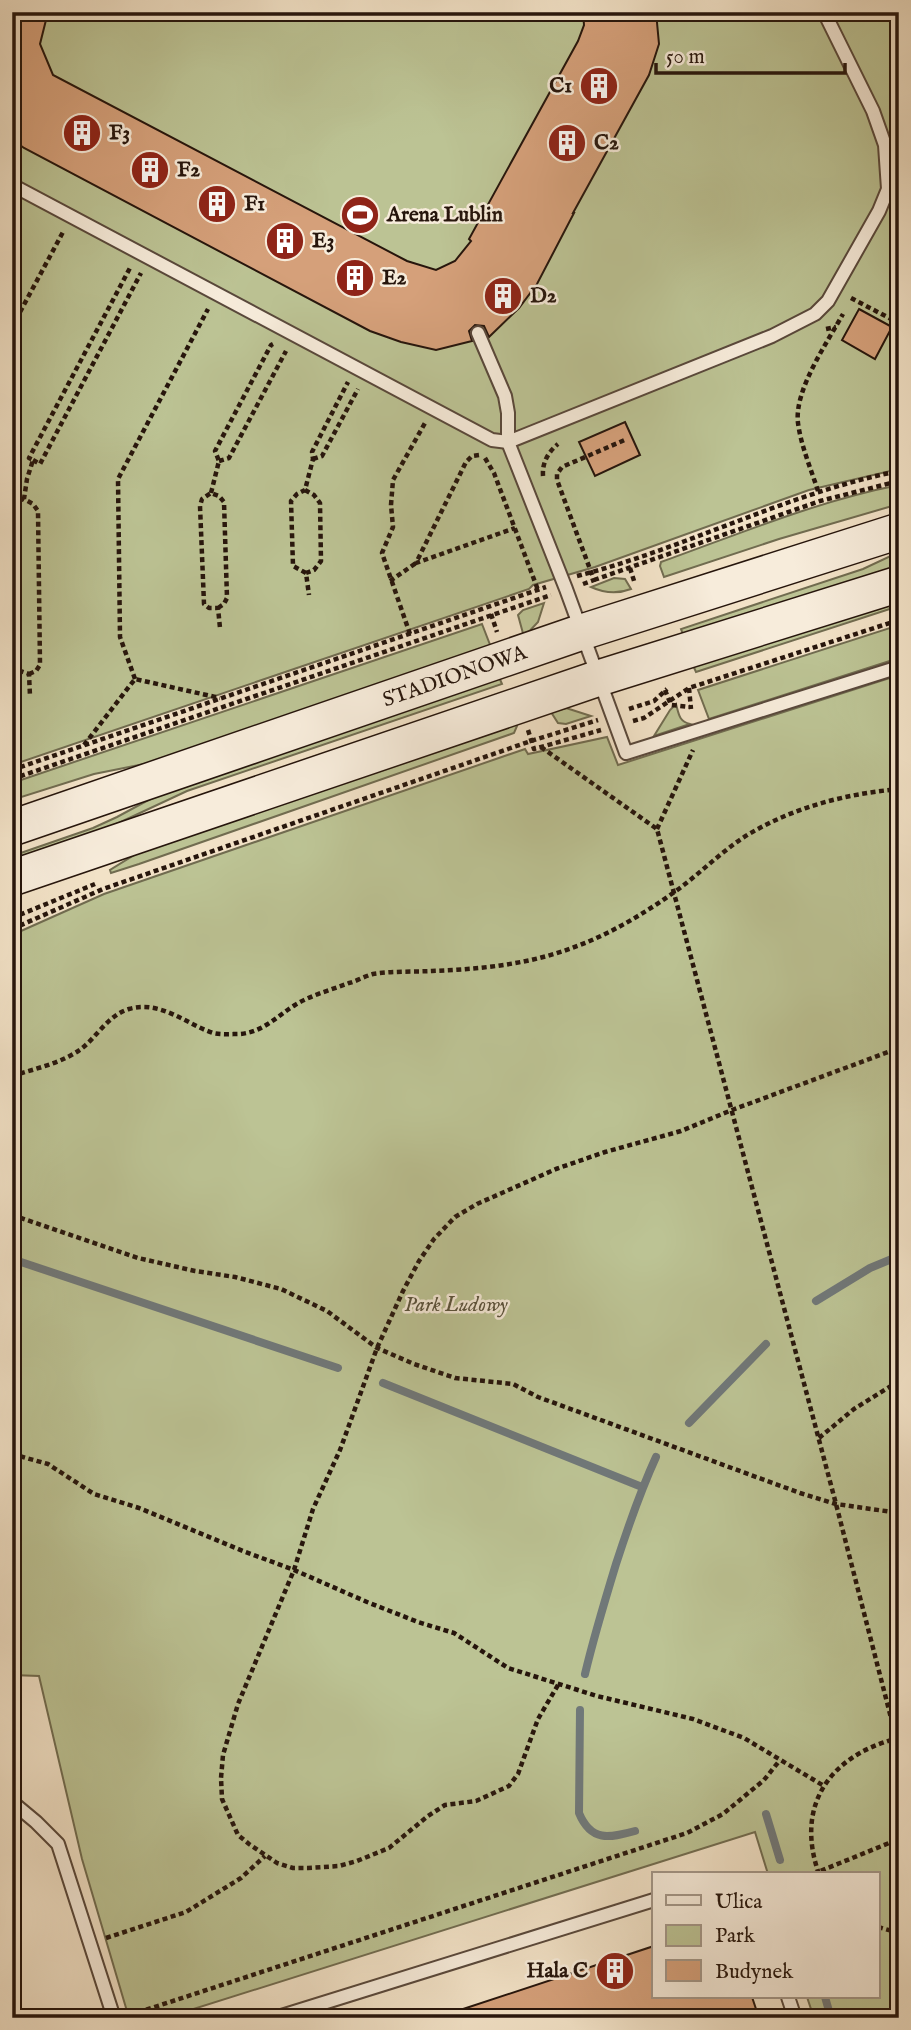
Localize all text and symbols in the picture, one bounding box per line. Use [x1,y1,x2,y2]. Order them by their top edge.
scale bar [656,32,844,76]
text: 50 m [666,44,705,71]
building icon: C1 [578,65,620,107]
place label: C1 [549,73,572,100]
building icon: F3 [61,112,103,154]
place label: F3 [109,120,130,147]
building icon: C2 [546,122,588,164]
place label: C2 [594,130,619,157]
building icon: F2 [129,149,171,191]
place label: F2 [177,157,200,184]
building icon: F1 [196,183,238,225]
place label: F1 [244,191,265,218]
sports icon: Arena Lublin [339,194,381,236]
place label: Arena Lublin [386,202,503,229]
building icon: E3 [264,220,306,262]
place label: E3 [312,228,334,255]
building icon: E2 [334,257,376,299]
place label: E2 [382,265,407,292]
building icon: D2 [482,275,524,317]
place label: D2 [530,283,557,310]
street label: STADIONOWA [379,639,531,714]
park label: Park Ludowy [404,1292,508,1319]
legend [652,1872,880,1998]
text: Ulica [715,1889,763,1916]
text: Park [715,1923,756,1950]
building icon: Hala C [594,1950,636,1992]
place label: Hala C [526,1958,588,1985]
text: Budynek [715,1959,794,1986]

